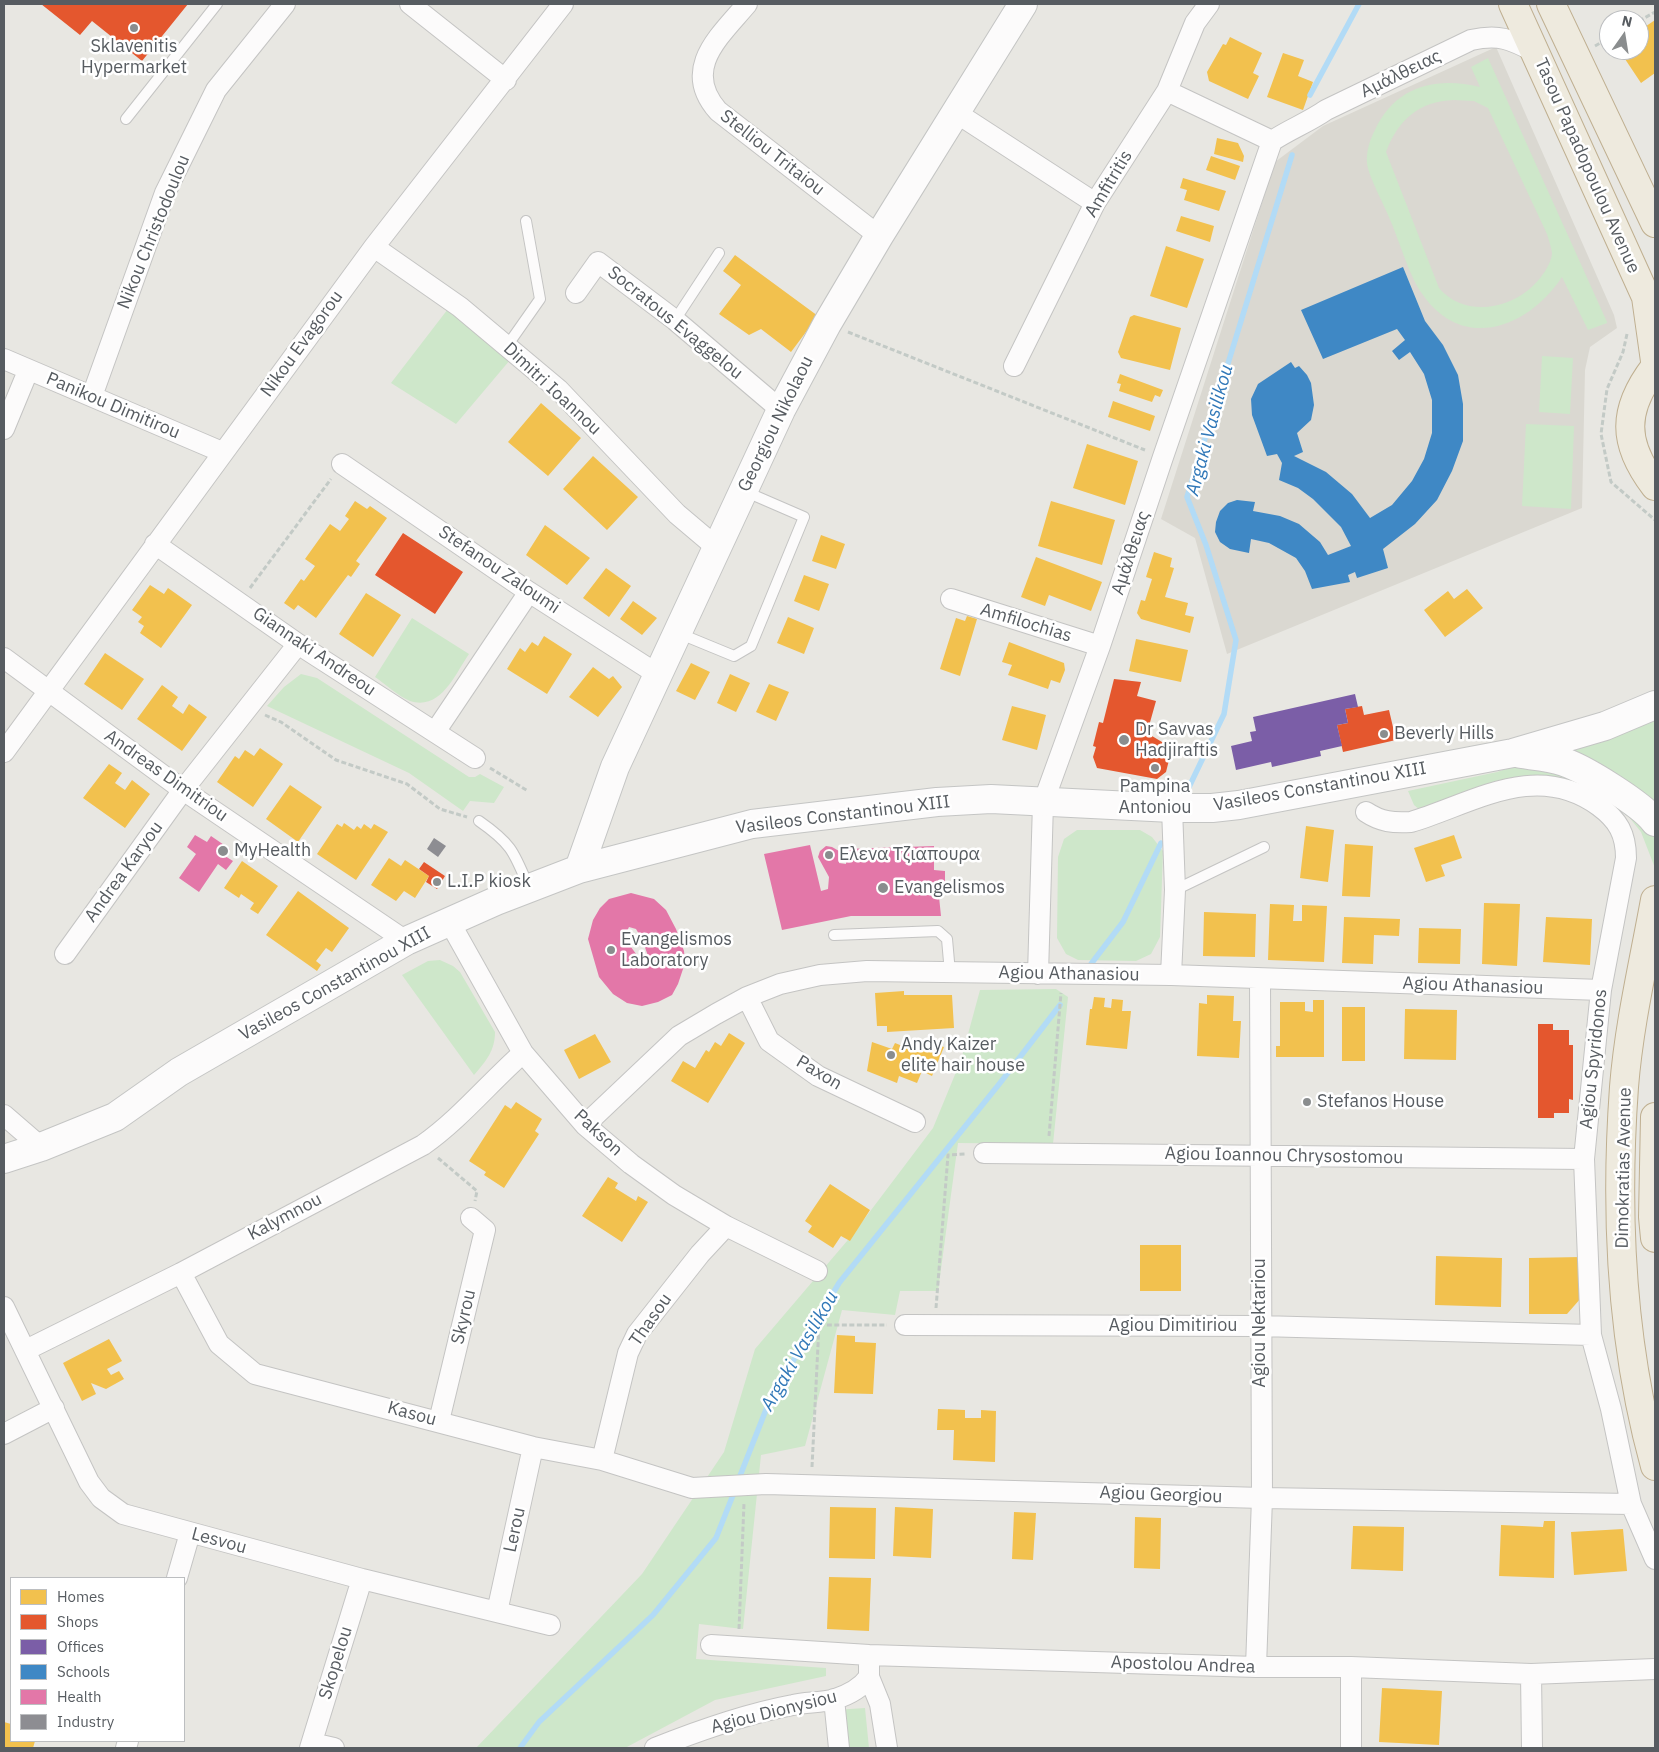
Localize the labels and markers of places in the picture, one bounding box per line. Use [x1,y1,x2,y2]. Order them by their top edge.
marker: Sklavenitis Hypermarket [128,22,140,34]
place label: Sklavenitis Hypermarket [81,36,187,78]
place label: Dr Savvas Hadjiraftis [1135,719,1218,762]
place label: Beverly Hills [1394,723,1494,745]
marker: Beverly Hills [1378,728,1390,740]
marker: Dr Savvas Hadjiraftis [1117,733,1131,747]
marker: Pampina Antoniou [1149,762,1161,774]
place label: Pampina Antoniou [1118,776,1192,819]
place label: MyHealth [234,840,311,862]
marker: MyHealth [216,844,230,858]
place label: Ελενα Τζιαπουρα [839,844,980,866]
marker: Ελενα Τζιαπουρα [823,849,835,861]
place label: L.I.P kiosk [447,871,531,893]
marker: L.I.P kiosk [431,876,443,888]
place label: Evangelismos [894,877,1005,899]
marker: Evangelismos [876,881,890,895]
place label: Evangelismos Laboratory [621,929,732,972]
marker: Evangelismos Laboratory [605,944,617,956]
place label: Andy Kaizer elite hair house [901,1034,1025,1076]
marker: Andy Kaizer elite hair house [885,1049,897,1061]
place label: Stefanos House [1317,1091,1444,1113]
marker: Stefanos House [1301,1096,1313,1108]

